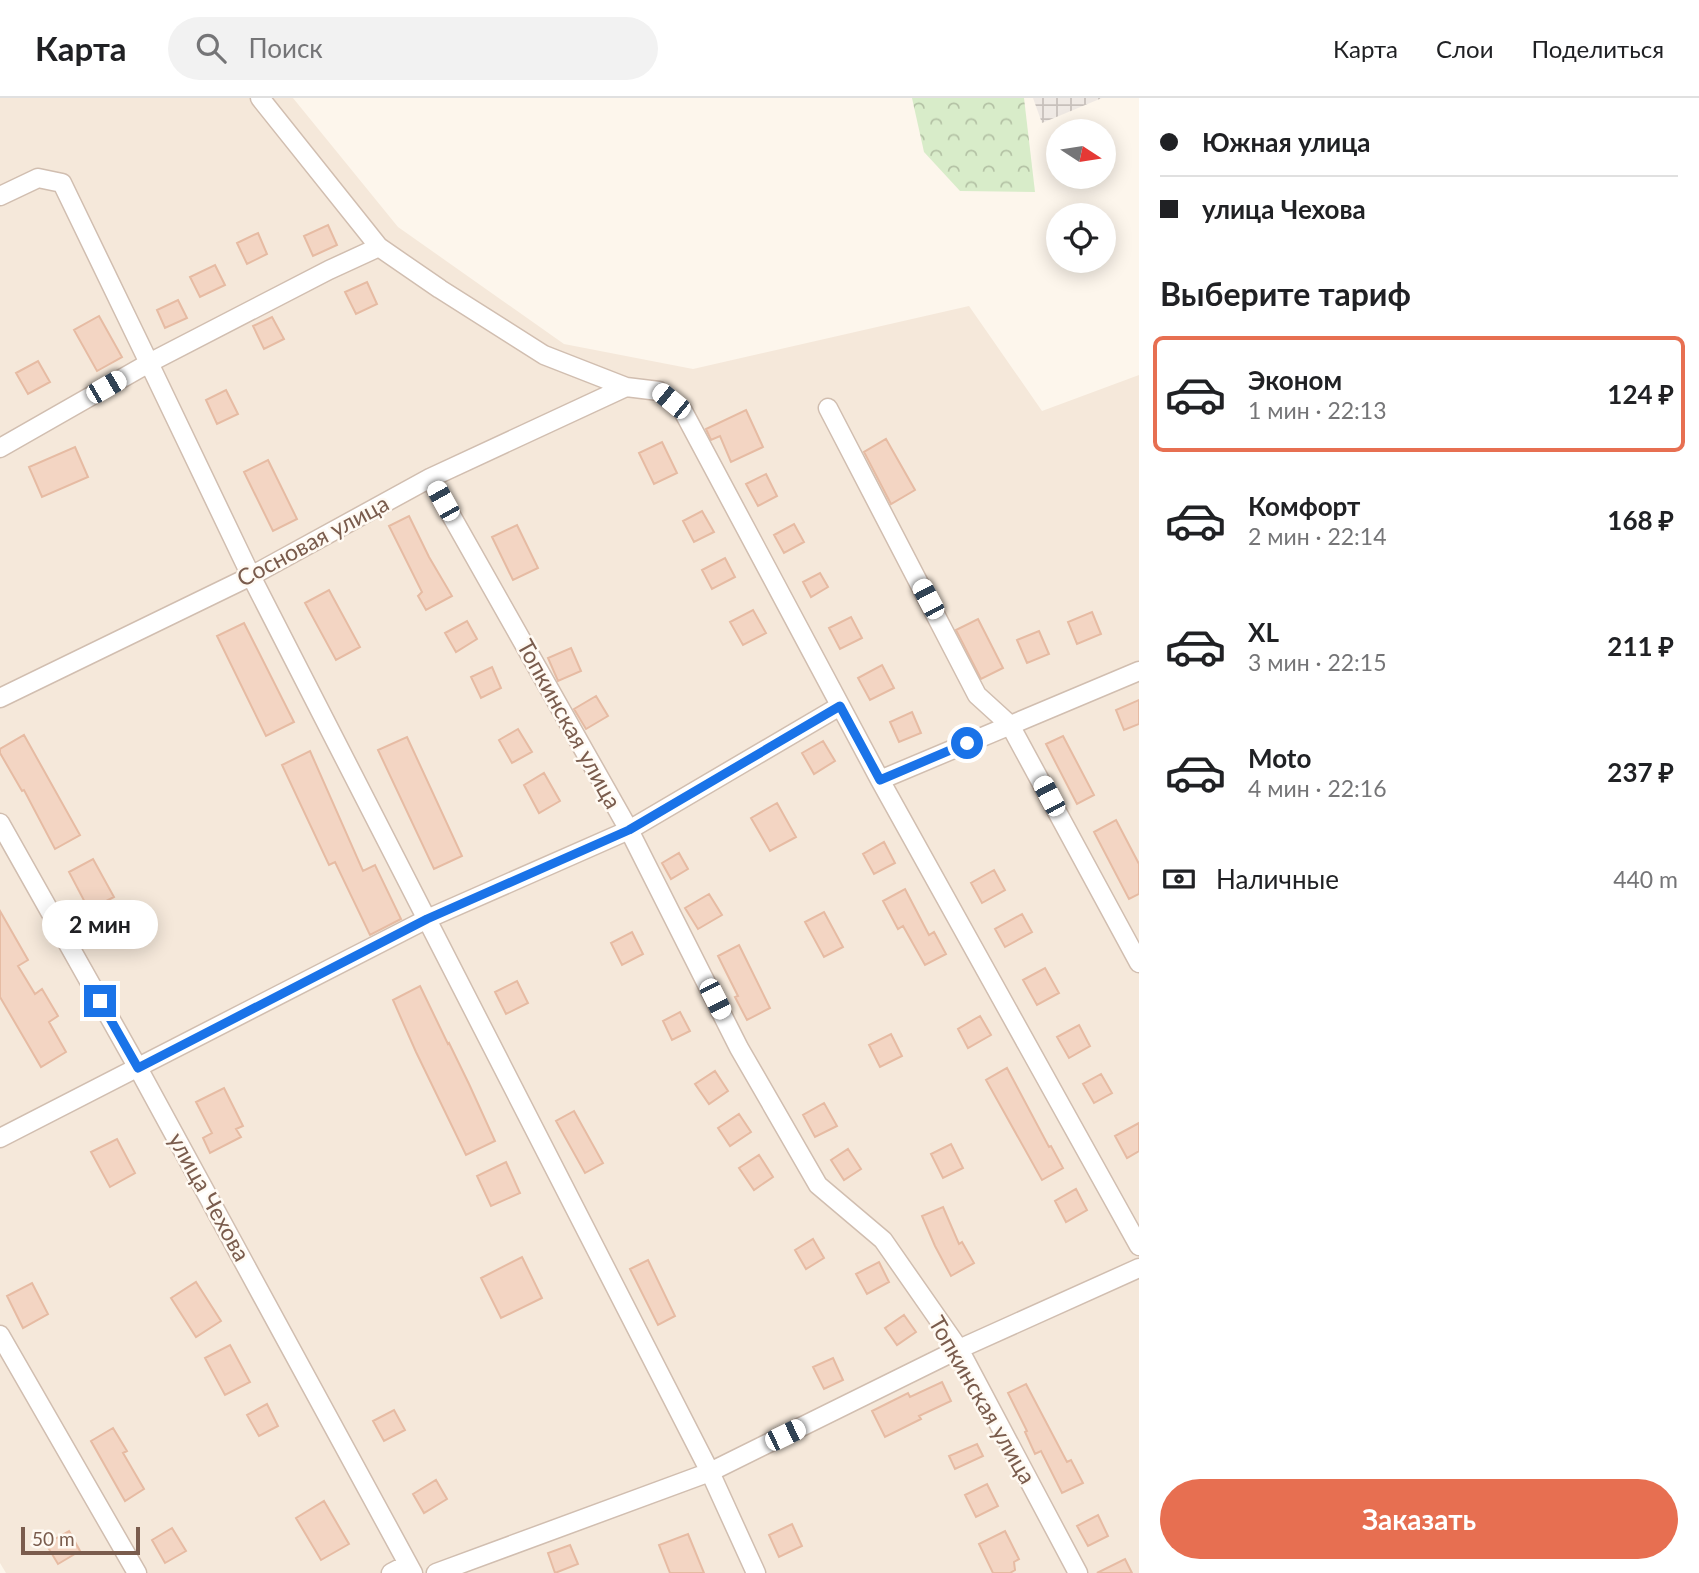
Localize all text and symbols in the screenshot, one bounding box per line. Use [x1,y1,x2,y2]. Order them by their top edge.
search box [168,17,658,80]
text: Карта [35,28,126,68]
icon: search [192,29,230,67]
text: Поиск [248,32,323,64]
text: Карта [1333,34,1398,63]
text: Слои [1436,34,1493,63]
text: Поделиться [1531,34,1664,63]
north arrow [1046,119,1116,189]
map controls [1046,119,1116,273]
text: Южная улица [1202,126,1370,158]
text: улица Чехова [1202,193,1366,225]
button: locate [1046,203,1116,273]
text: Выберите тариф [1160,274,1411,313]
icon: car [1164,363,1227,426]
text: Эконом [1248,364,1342,396]
car [83,367,130,407]
text: 124 ₽ [1607,378,1674,410]
car [649,380,694,422]
text: 1 мин · 22:13 [1248,396,1387,424]
car [424,478,463,524]
street label: Сосновая улица [232,488,393,592]
icon: car [1164,489,1227,552]
text: Комфорт [1248,490,1360,522]
text: 168 ₽ [1607,504,1674,536]
text: 2 мин · 22:14 [1248,522,1387,550]
car [909,576,948,622]
icon: car [1164,615,1227,678]
text: XL [1248,616,1279,648]
text: 211 ₽ [1607,630,1674,662]
street label: Топкинская улица [512,634,628,813]
text: 3 мин · 22:15 [1248,648,1387,676]
route start [951,727,983,759]
icon: car [1164,741,1227,804]
text: Moto [1248,742,1311,774]
text: 237 ₽ [1607,756,1674,788]
car [1030,773,1069,819]
text: 4 мин · 22:16 [1248,774,1387,802]
icon: cash [1160,860,1198,898]
text: Наличные [1216,863,1339,895]
text: 440 m [1613,865,1678,893]
callout: 2 мин [42,900,158,948]
text: 2 мин [69,910,131,938]
car [697,976,734,1022]
route end [84,985,116,1017]
street label: улица Чехова [163,1127,257,1266]
street label: Топкинская улица [923,1311,1042,1488]
car [762,1416,809,1454]
button: Заказать [1160,1479,1678,1559]
scale bar [21,1524,140,1556]
text: 50 m [32,1527,75,1550]

